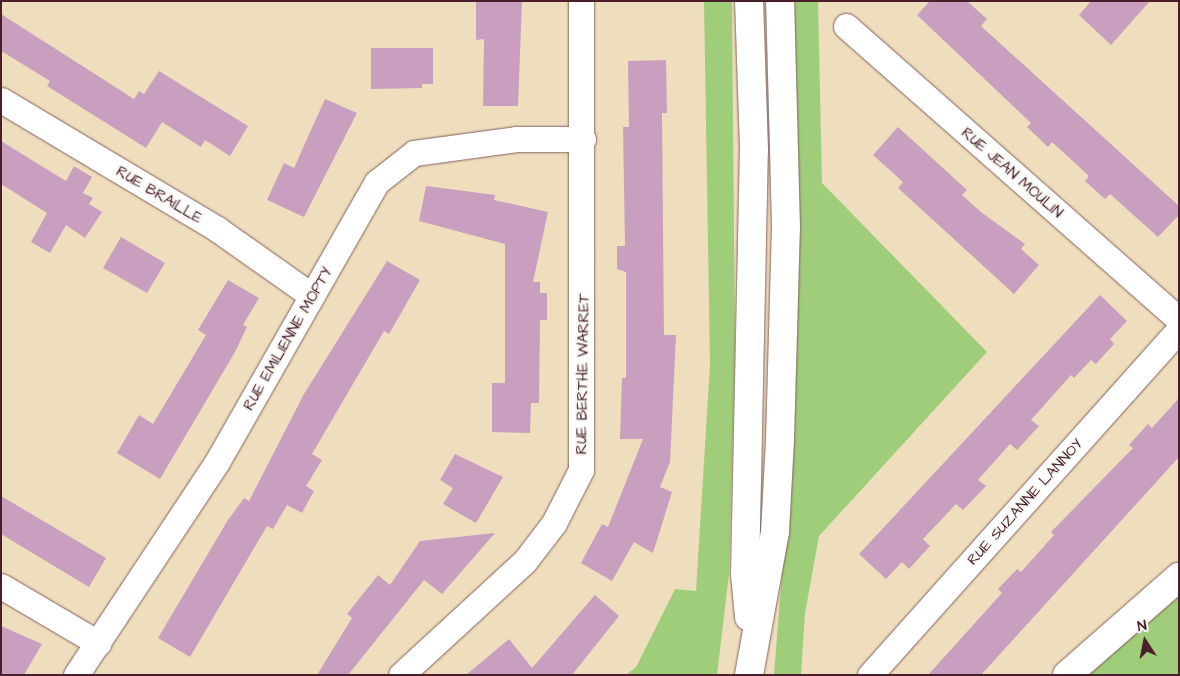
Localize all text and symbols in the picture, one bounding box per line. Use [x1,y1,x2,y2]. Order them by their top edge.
street label: RUE JEAN MOULIN [958,124,1066,222]
street label: RUE BRAILLE [113,162,205,228]
street label: RUE EMILIENNE MOPTY [240,264,336,414]
street label: RUE BERTHE WARRET [573,293,593,455]
street label: RUE SUZANNE LANNOY [963,435,1087,569]
north arrow [1120,616,1170,666]
text: N [1136,616,1148,637]

